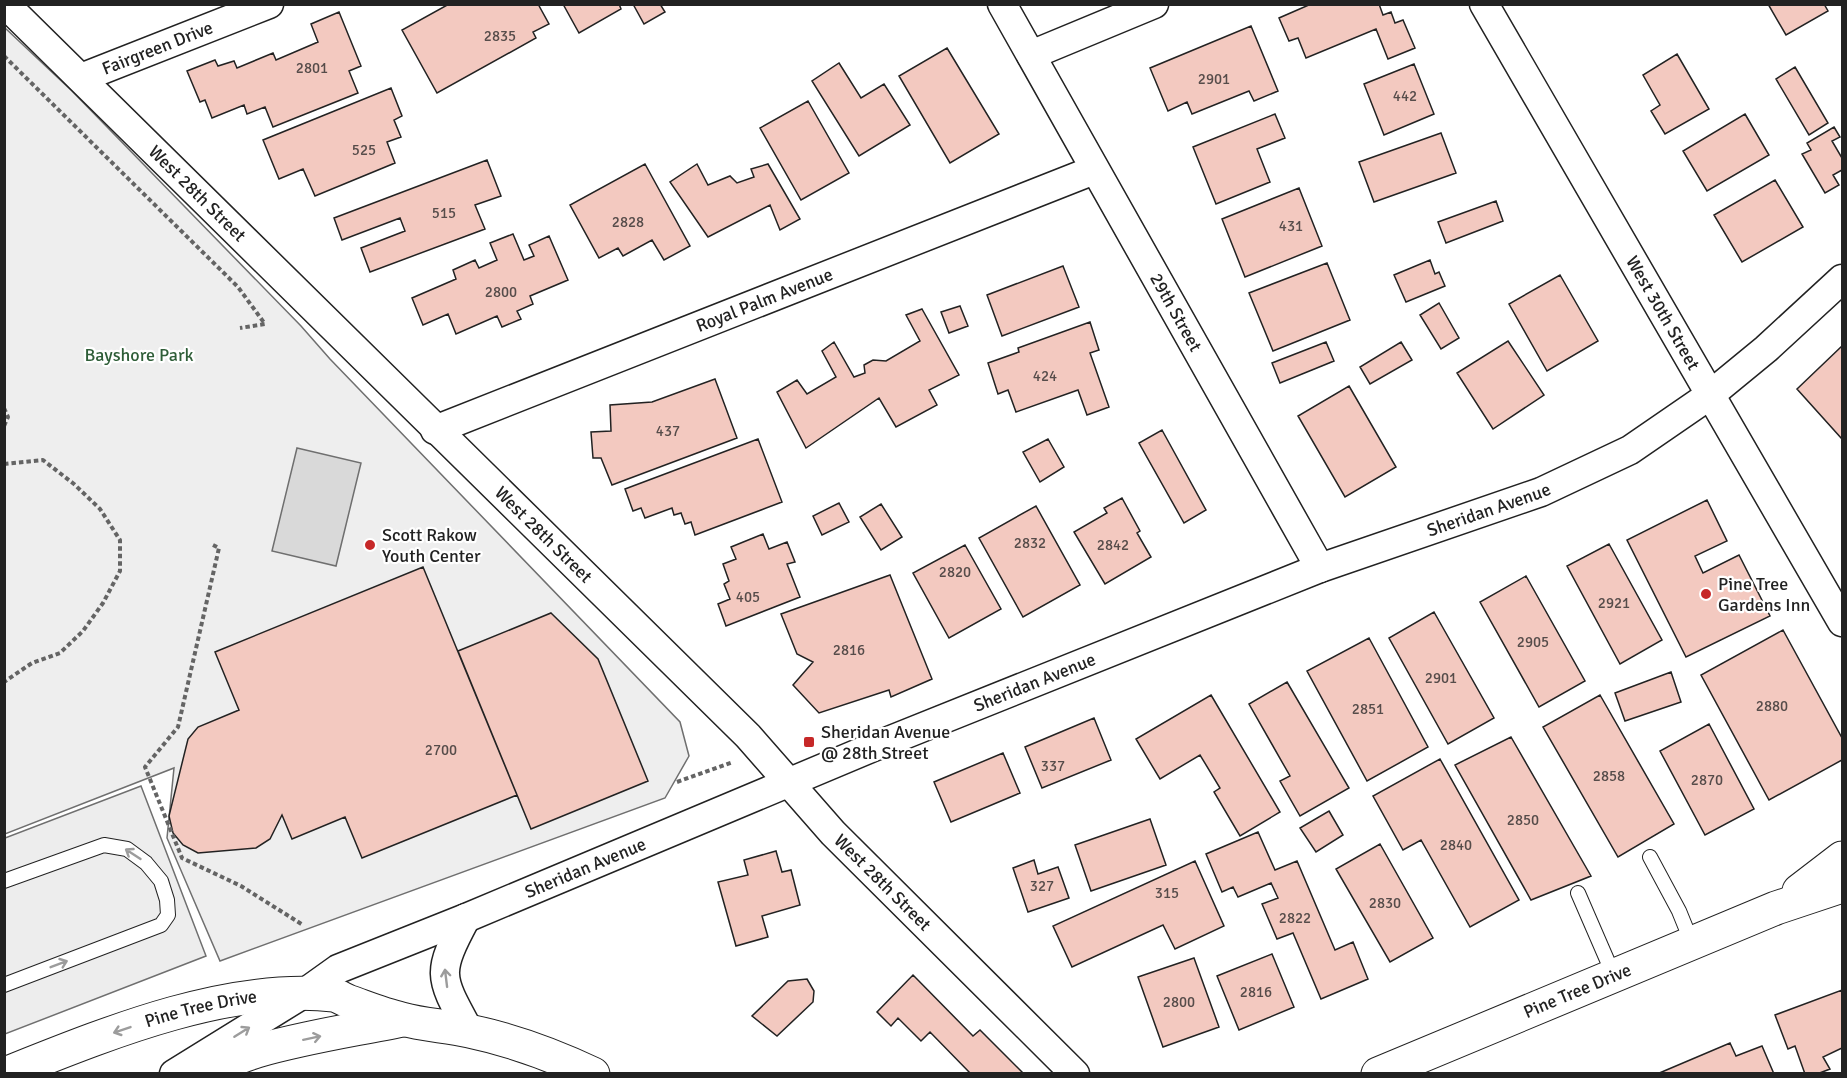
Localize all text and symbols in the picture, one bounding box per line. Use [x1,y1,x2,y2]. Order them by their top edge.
street label: Fairgreen Drive [99,16,216,80]
house number: 2835 [484,27,516,45]
house number: 2801 [296,59,328,77]
house number: 2901 [1198,70,1230,88]
house number: 442 [1393,87,1417,105]
street label: West 28th Street [144,141,251,246]
house number: 525 [352,141,376,159]
house number: 515 [432,204,456,222]
house number: 2828 [612,213,644,231]
house number: 431 [1279,217,1303,235]
street label: West 30th Street [1621,252,1705,374]
street label: Royal Palm Avenue [693,263,836,337]
street label: 29th Street [1145,269,1207,355]
house number: 2800 [485,283,517,301]
park label: Bayshore Park [84,344,194,366]
house number: 424 [1033,367,1057,385]
house number: 437 [656,422,680,440]
street label: Sheridan Avenue [1424,478,1554,541]
street label: West 28th Street [490,482,597,587]
place label: Scott Rakow Youth Center [382,524,481,567]
house number: 2832 [1014,534,1046,552]
house number: 2842 [1097,536,1129,554]
marker: Scott Rakow Youth Center [363,538,377,552]
house number: 2820 [939,563,971,581]
place label: Pine Tree Gardens Inn [1718,573,1810,616]
marker: Pine Tree Gardens Inn [1699,587,1713,601]
house number: 405 [736,588,760,606]
house number: 2921 [1598,594,1630,612]
house number: 2905 [1517,633,1549,651]
house number: 2816 [833,641,865,659]
street label: Sheridan Avenue [970,648,1099,717]
house number: 2901 [1425,669,1457,687]
house number: 2880 [1756,697,1788,715]
house number: 2851 [1352,700,1384,718]
place label: Sheridan Avenue @ 28th Street [821,721,950,764]
marker: Sheridan Avenue @ 28th Street [802,735,816,749]
house number: 2700 [425,741,457,759]
house number: 337 [1041,757,1065,775]
house number: 2858 [1593,767,1625,785]
house number: 2870 [1691,771,1723,789]
house number: 2850 [1507,811,1539,829]
street label: West 28th Street [829,829,936,935]
street label: Sheridan Avenue [521,833,649,903]
house number: 2840 [1440,836,1472,854]
one-way arrow [125,848,142,860]
house number: 327 [1030,877,1054,895]
house number: 315 [1155,884,1179,902]
house number: 2830 [1369,894,1401,912]
house number: 2822 [1279,909,1311,927]
one-way arrow [49,957,68,968]
street label: Pine Tree Drive [1520,959,1634,1023]
one-way arrow [440,969,451,988]
house number: 2816 [1240,983,1272,1001]
street label: Pine Tree Drive [142,985,258,1032]
house number: 2800 [1163,993,1195,1011]
one-way arrow [113,1025,132,1036]
one-way arrow [233,1025,250,1037]
one-way arrow [302,1031,321,1043]

